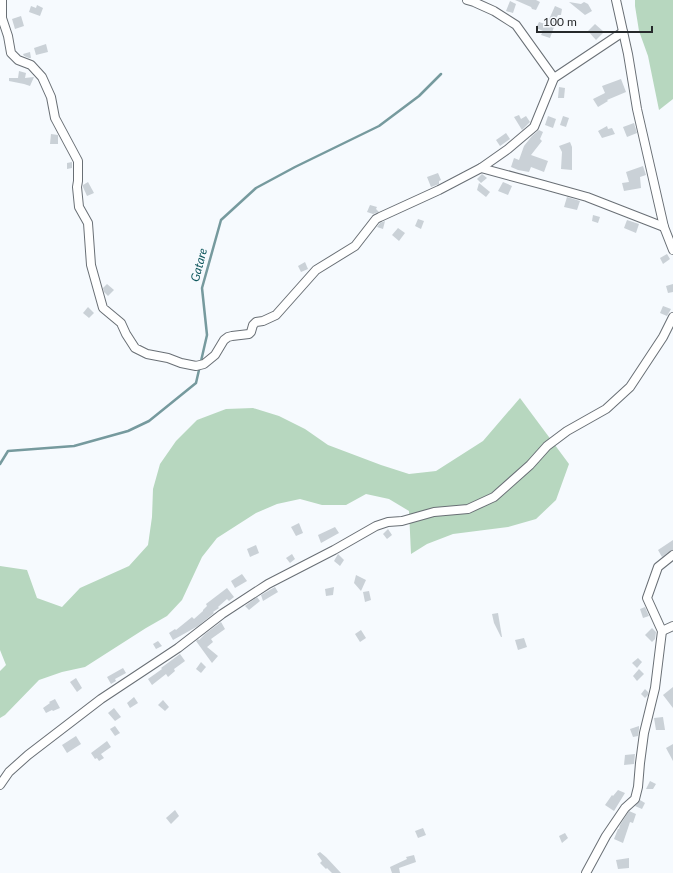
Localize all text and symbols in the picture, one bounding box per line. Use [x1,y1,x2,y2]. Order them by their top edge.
scale bar [537,8,652,34]
text: 100 m [543,14,577,29]
water label: Gatare [187,246,210,283]

